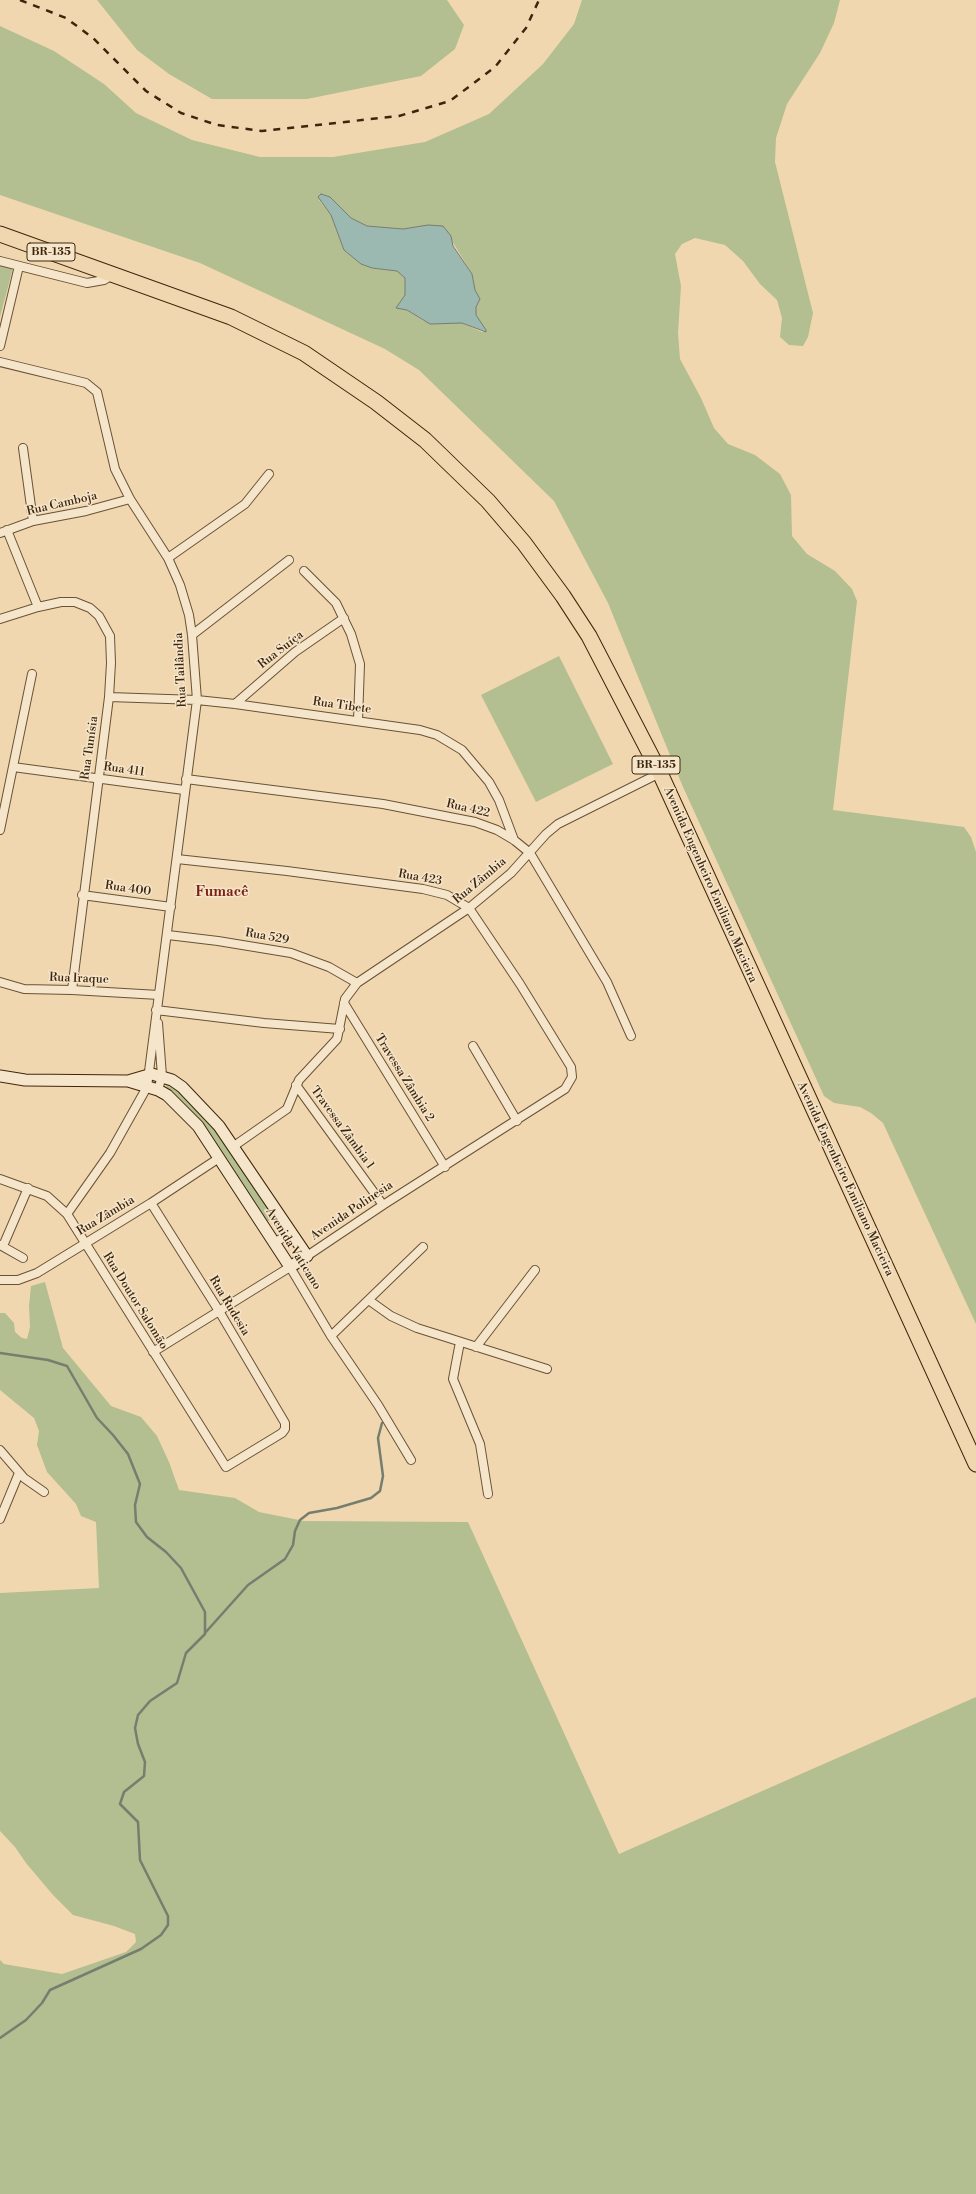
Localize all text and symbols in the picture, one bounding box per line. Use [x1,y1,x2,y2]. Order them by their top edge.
road number: BR-135 [27,243,75,261]
street label: Rua Camboja [25,489,99,519]
street label: Rua Suíça [255,628,307,672]
street label: Rua Tailândia [172,632,190,708]
street label: Rua Tibete [312,695,372,717]
street label: Rua Tunísia [78,715,102,781]
road number: BR-135 [632,756,680,774]
street label: Rua 411 [102,760,146,780]
street label: Avenida Engenheiro Emiliano Macieira [660,785,760,985]
street label: Rua 422 [445,797,491,821]
street label: Rua Zâmbia [450,855,510,907]
street label: Rua 423 [397,867,443,889]
street label: Rua 400 [104,879,152,899]
district label: Fumacê [196,885,248,901]
street label: Rua 529 [244,926,290,948]
street label: Rua Iraque [49,971,109,987]
street label: Travessa Zâmbia 2 [371,1032,437,1124]
street label: Avenida Engenheiro Emiliano Macieira [794,1080,896,1278]
street label: Travessa Zâmbia 1 [307,1084,377,1172]
street label: Avenida Polinesia [308,1178,396,1244]
street label: Rua Zâmbia [74,1193,138,1239]
street label: Avenida Vaticano [262,1205,324,1293]
street label: Rua Doutor Salomão [99,1250,171,1352]
street label: Rua Rudesia [206,1274,252,1338]

